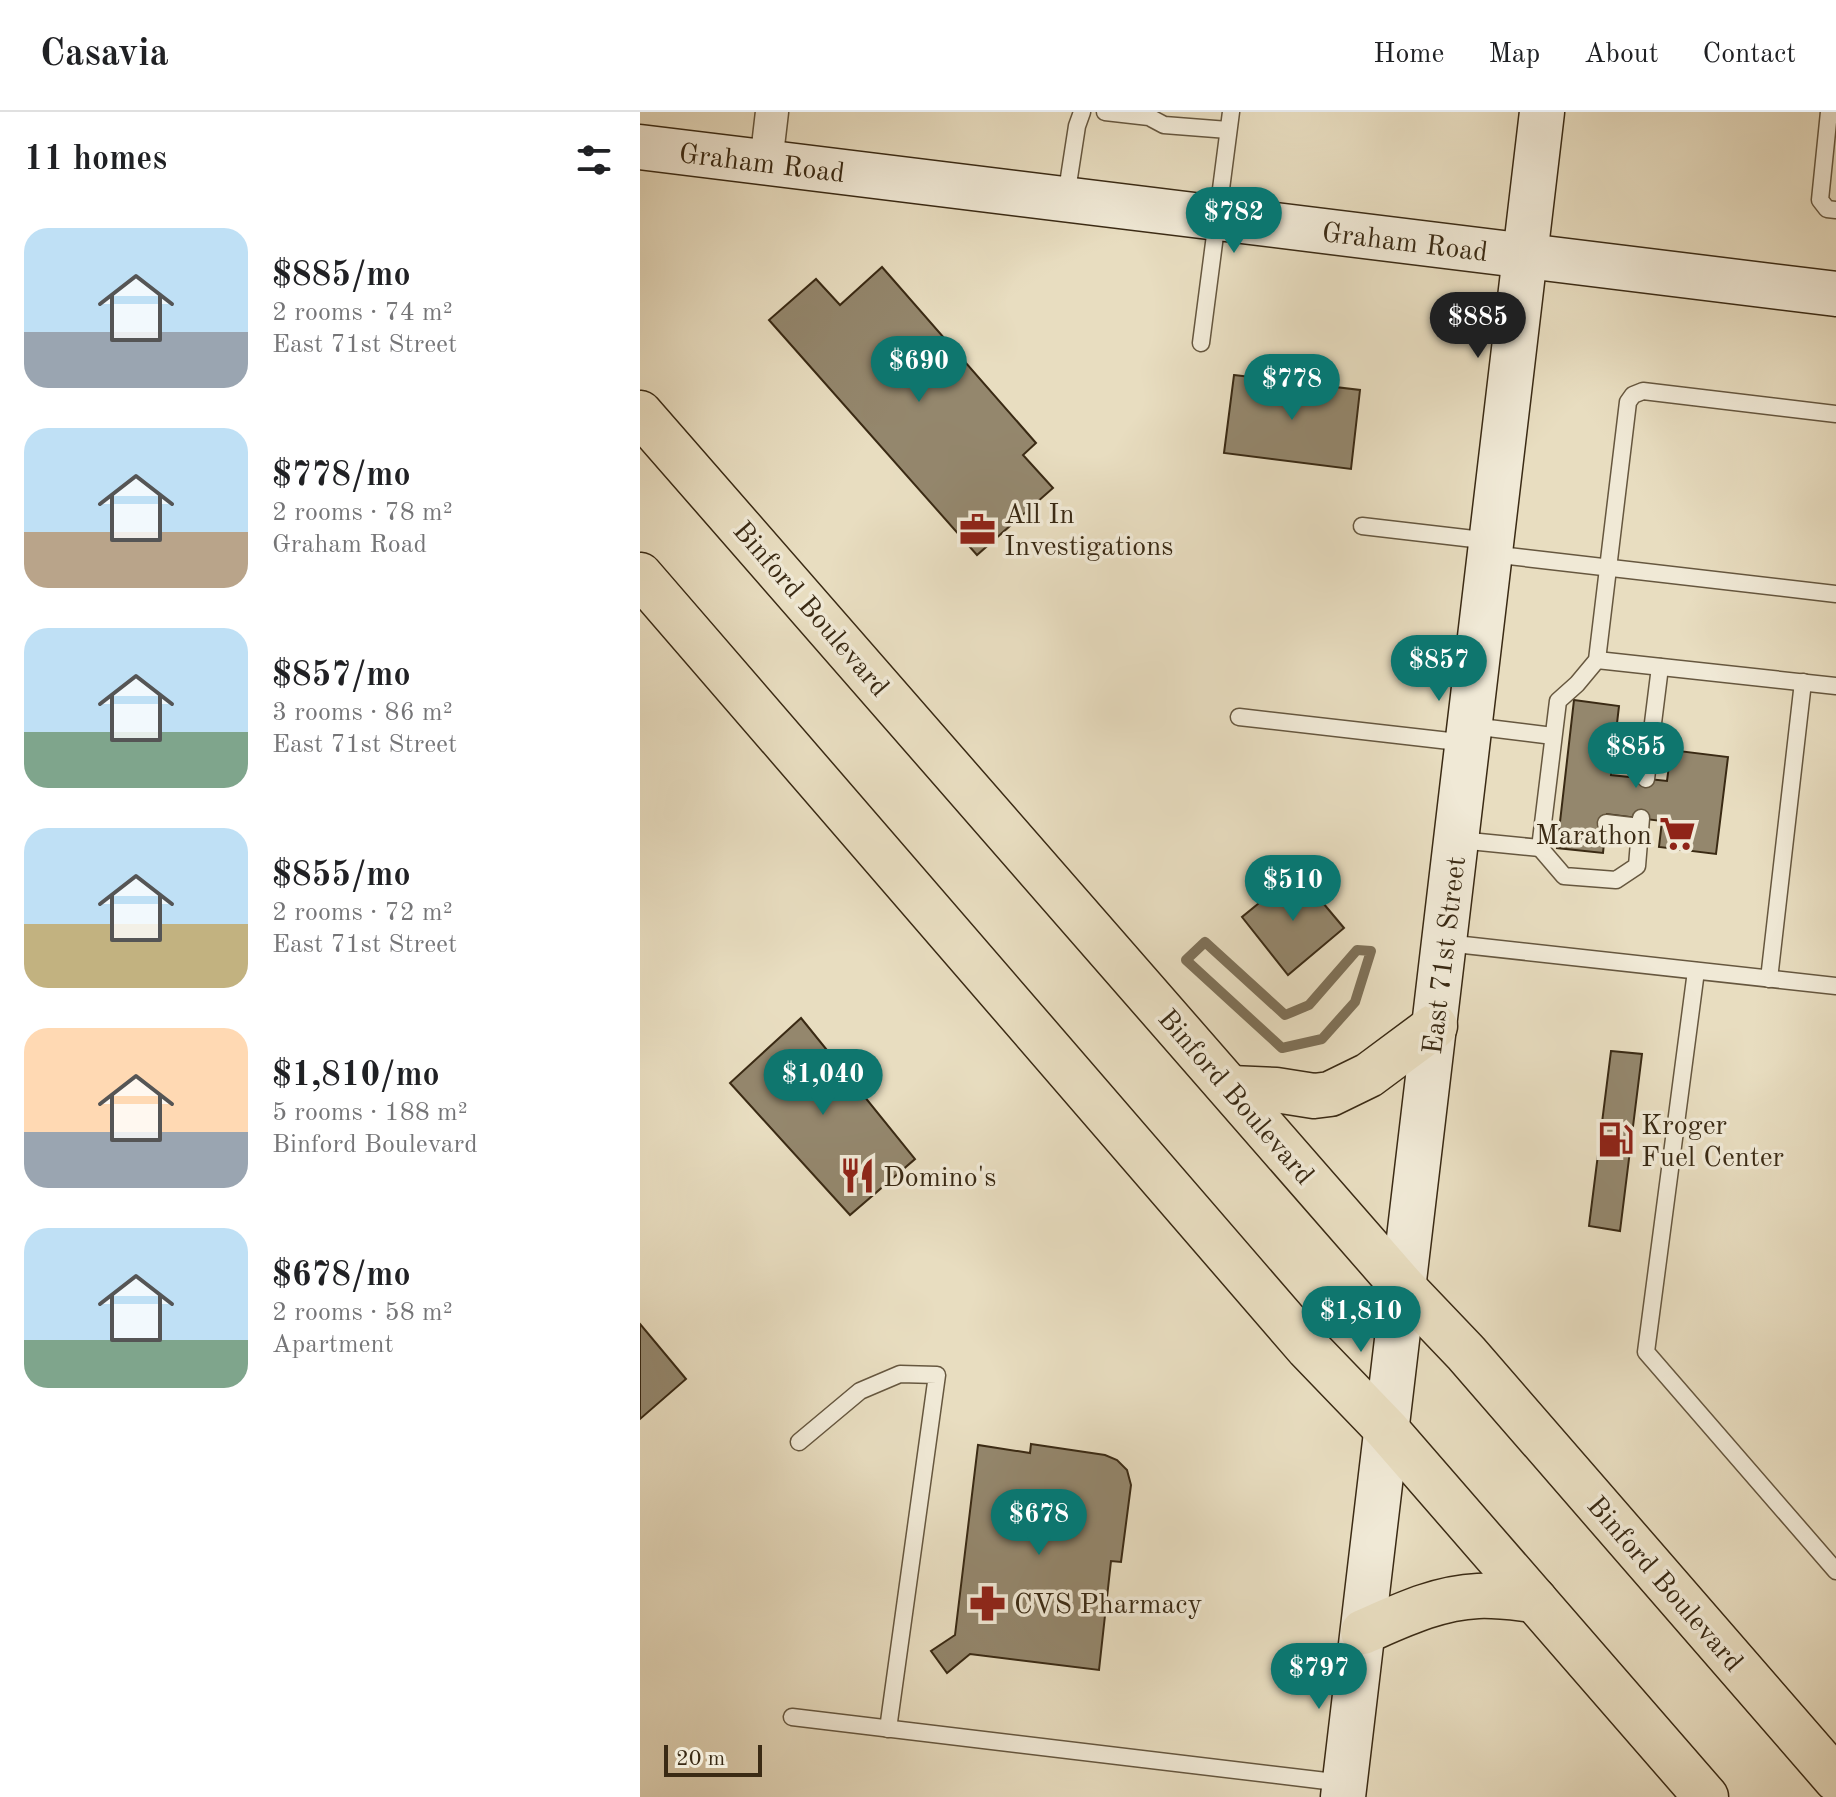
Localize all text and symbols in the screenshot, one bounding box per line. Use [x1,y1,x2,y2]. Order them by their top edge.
text: Casavia [40,36,169,74]
text: Home [1373,41,1444,69]
text: Map [1488,41,1540,69]
text: About [1584,41,1659,69]
text: Contact [1703,41,1796,69]
icon: filters [572,138,616,182]
street label: Graham Road [677,141,846,189]
text: 11 homes [24,143,167,177]
pin: $782 [1187,187,1281,255]
text: $782 [1204,200,1264,226]
street label: Graham Road [1320,220,1489,268]
text: $885/mo [272,259,411,293]
icon: home [88,260,184,356]
pin: $885 [1431,292,1525,360]
text: 2 rooms · 74 m² [272,300,453,326]
text: $885 [1448,305,1508,331]
text: East 71st Street [272,332,457,358]
pin: $690 [872,336,966,404]
text: $690 [889,349,949,375]
pin: $778 [1245,354,1339,422]
text: $778 [1262,367,1322,393]
text: $778/mo [272,459,411,493]
icon: home [88,460,184,556]
text: 2 rooms · 78 m² [272,500,453,526]
place label: All In Investigations [1004,502,1174,562]
office icon: All In Investigations [959,510,997,548]
street label: Binford Boulevard [726,517,893,703]
text: Graham Road [272,532,427,558]
pin: $857 [1392,635,1486,703]
text: $857 [1409,648,1469,674]
text: $857/mo [272,659,411,693]
icon: home [88,660,184,756]
text: 3 rooms · 86 m² [272,700,453,726]
pin: $855 [1589,722,1683,790]
text: East 71st Street [272,732,457,758]
text: $855 [1606,735,1666,761]
supermarket icon: Marathon [1659,815,1697,853]
place label: Marathon [1535,823,1652,851]
pin: $510 [1246,855,1340,923]
street label: East 71st Street [1420,855,1472,1056]
text: $855/mo [272,859,411,893]
icon: home [88,860,184,956]
text: $510 [1263,868,1323,894]
text: 2 rooms · 72 m² [272,900,453,926]
text: East 71st Street [272,932,457,958]
street label: Binford Boulevard [1151,1005,1318,1191]
pin: $1,040 [758,1049,888,1117]
text: $1,810/mo [272,1059,440,1093]
icon: home [88,1060,184,1156]
text: $1,040 [782,1062,864,1088]
text: 5 rooms · 188 m² [272,1100,468,1126]
place label: Kroger Fuel Center [1641,1113,1784,1173]
fuel station icon: Kroger Fuel Center [1596,1121,1634,1159]
text: Binford Boulevard [272,1132,478,1158]
restaurant icon: Domino's [838,1157,876,1195]
place label: Domino's [883,1165,996,1193]
text: $678/mo [272,1259,411,1293]
icon: home [88,1260,184,1356]
pin: $1,810 [1296,1286,1426,1354]
text: $1,810 [1320,1299,1402,1325]
text: 2 rooms · 58 m² [272,1300,453,1326]
text: Apartment [272,1332,394,1358]
pin: $678 [992,1489,1086,1557]
street label: Binford Boulevard [1580,1492,1747,1678]
text: $678 [1009,1502,1069,1528]
pharmacy icon: CVS Pharmacy [969,1584,1007,1622]
place label: CVS Pharmacy [1014,1592,1202,1620]
pin: $797 [1272,1643,1366,1711]
text: $797 [1289,1656,1349,1682]
scale bar [664,1741,762,1777]
text: 20 m [676,1748,725,1770]

